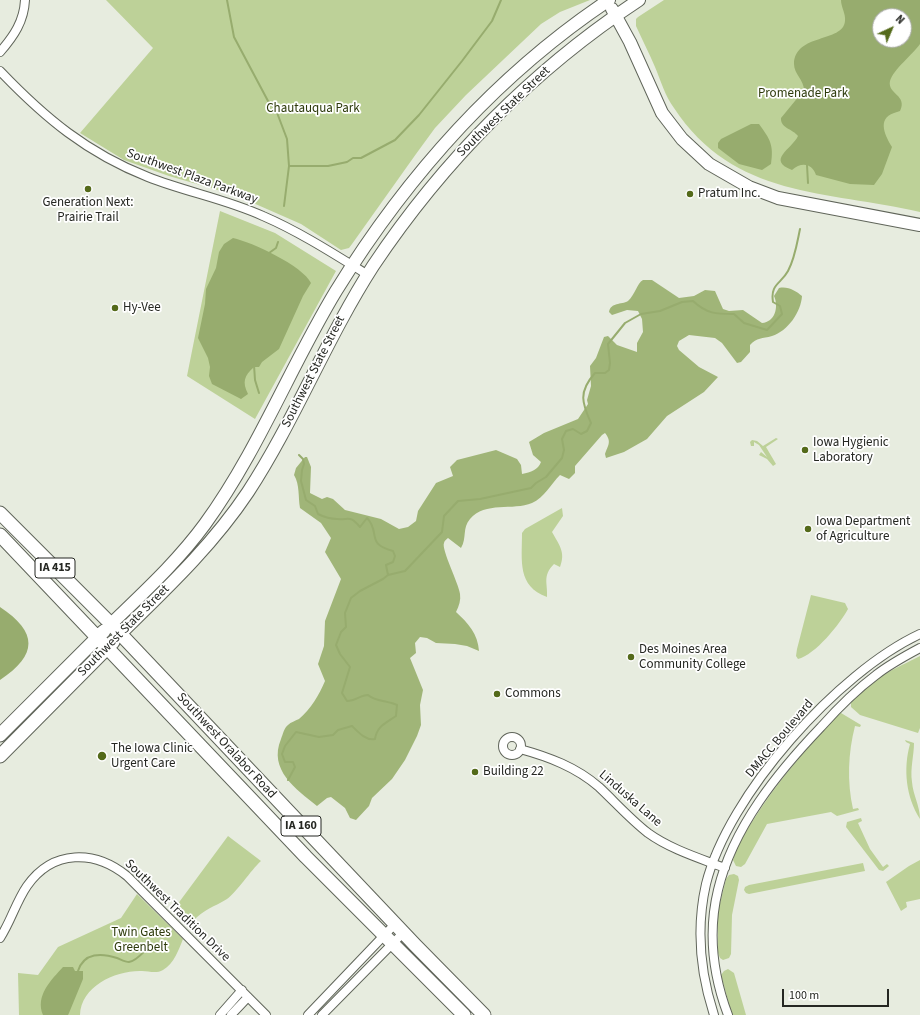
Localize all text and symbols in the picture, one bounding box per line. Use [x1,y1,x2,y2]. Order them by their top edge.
north arrow [872,8,912,48]
text: N [892,12,908,28]
street label: Southwest State Street [454,64,554,160]
park label: Promenade Park [758,86,848,102]
park label: Chautauqua Park [266,101,360,117]
street label: Southwest Plaza Parkway [124,146,260,208]
marker: Generation Next: Prairie Trail [83,184,93,194]
place label: Pratum Inc. [698,186,760,202]
marker: Pratum Inc. [685,189,695,199]
place label: Generation Next: Prairie Trail [42,195,134,226]
place label: Hy-Vee [123,300,161,316]
marker: Hy-Vee [110,303,120,313]
street label: Southwest State Street [279,313,349,431]
place label: Iowa Hygienic Laboratory [813,435,889,466]
marker: Iowa Hygienic Laboratory [800,445,810,455]
place label: Iowa Department of Agriculture [816,514,910,545]
marker: Iowa Department of Agriculture [803,524,813,534]
road number: IA 415 [35,558,75,578]
street label: Southwest State Street [75,582,173,680]
place label: Des Moines Area Community College [639,642,746,673]
marker: Des Moines Area Community College [626,652,636,662]
place label: Commons [505,686,561,702]
marker: Commons [492,689,502,699]
street label: Southwest Oralabor Road [173,690,279,802]
street label: DMACC Boulevard [743,697,817,781]
place label: The Iowa Clinic Urgent Care [111,741,193,772]
marker: The Iowa Clinic Urgent Care [96,750,108,762]
place label: Building 22 [483,764,544,780]
marker: Building 22 [470,767,480,777]
street label: Linduska Lane [595,767,665,831]
road number: IA 160 [281,816,321,836]
street label: Southwest Tradition Drive [121,857,233,965]
park label: Twin Gates Greenbelt [111,925,171,956]
scale bar [784,981,891,1007]
text: 100 m [789,987,819,1004]

